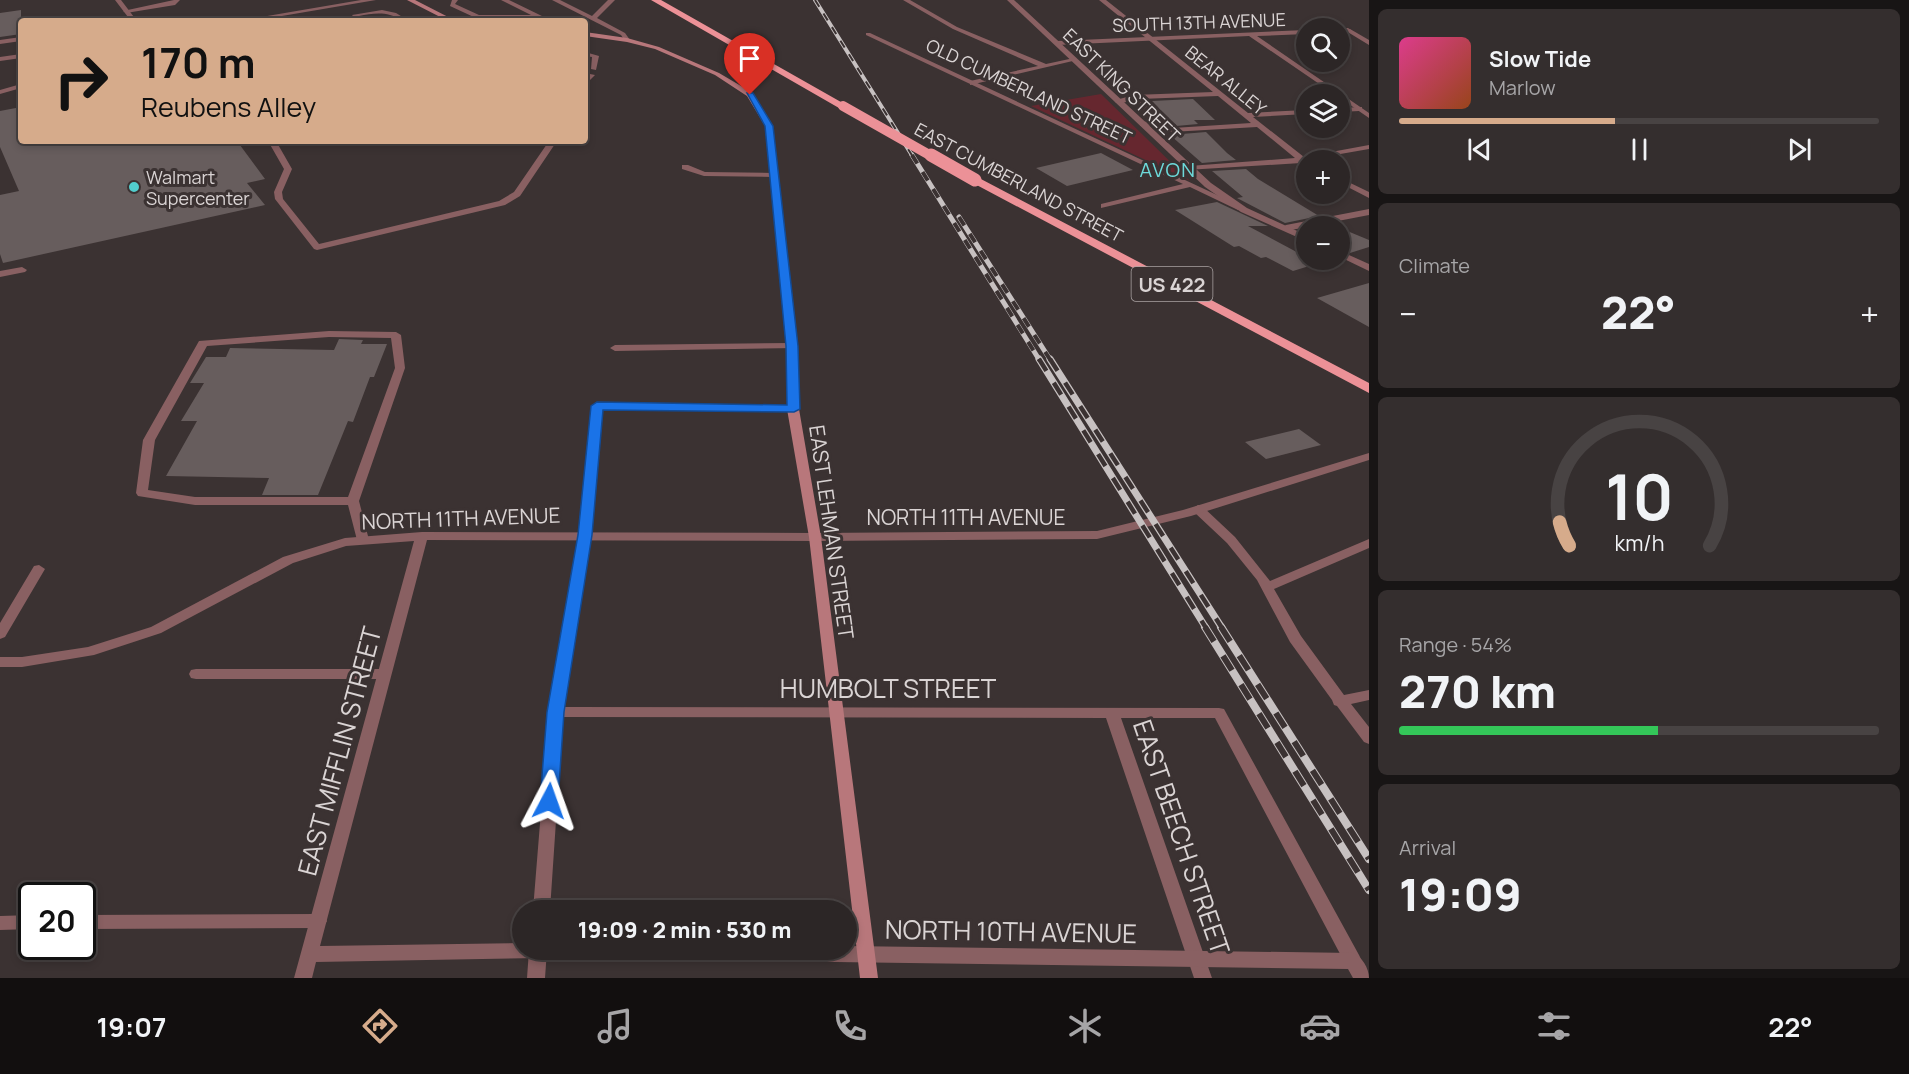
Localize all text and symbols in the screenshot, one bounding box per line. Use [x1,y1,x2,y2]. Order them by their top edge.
street label: SOUTH 13TH AVENUE [1112,7,1286,37]
map controls [1296,18,1350,270]
button: search [1296,18,1350,72]
street label: EAST KING STREET [1058,23,1186,147]
text: 170 m [141,33,256,91]
pin [724,33,775,95]
street label: OLD CUMBERLAND STREET [922,33,1136,149]
street label: BEAR ALLEY [1180,40,1272,121]
icon: right [42,42,120,120]
icon: arrive [733,42,766,75]
text: Slow Tide [1489,44,1591,74]
text: Marlow [1489,74,1556,101]
button: layers [1296,84,1350,138]
text: Reubens Alley [141,88,316,125]
street label: EAST CUMBERLAND STREET [911,117,1128,247]
icon: previous [1463,133,1496,166]
icon: pause [1623,133,1656,166]
icon: next [1783,133,1816,166]
button: + [1296,150,1350,204]
district label: AVON [1139,156,1197,183]
place label: Walmart Supercenter [146,165,250,210]
marker: Walmart Supercenter [127,180,141,194]
button: − [1296,216,1350,270]
text: Climate [1399,252,1470,279]
road number: US 422 [1132,267,1212,301]
text: 22° [1601,281,1676,343]
text: − [1399,291,1417,336]
text: + [1860,291,1879,336]
street label: EAST LEHMAN STREET [803,423,861,641]
text: 10 [1605,453,1673,539]
street label: NORTH 11TH AVENUE [361,501,561,535]
street label: NORTH 11TH AVENUE [867,503,1065,531]
text: km/h [1614,528,1664,557]
street label: EAST MIFFLIN STREET [288,622,390,879]
text: Range · 54% [1399,631,1512,658]
text: 270 km [1399,660,1556,722]
street label: HUMBOLT STREET [780,670,997,706]
street label: EAST BEECH STREET [1125,715,1239,960]
position arrow [517,769,581,833]
text: Arrival [1399,834,1456,861]
text: 19:09 [1399,863,1522,925]
speed limit sign: 20 [18,882,96,960]
street label: NORTH 10TH AVENUE [885,911,1137,951]
text: 19:09 · 2 min · 530 m [578,915,791,945]
icon: directions [359,1005,401,1047]
icon: music [594,1005,636,1047]
icon: phone [829,1005,871,1047]
icon: climate [1064,1005,1106,1047]
icon: car [1299,1005,1341,1047]
icon: filters [1533,1005,1575,1047]
text: 19:07 [96,1008,166,1045]
text: 22° [1768,1008,1813,1045]

